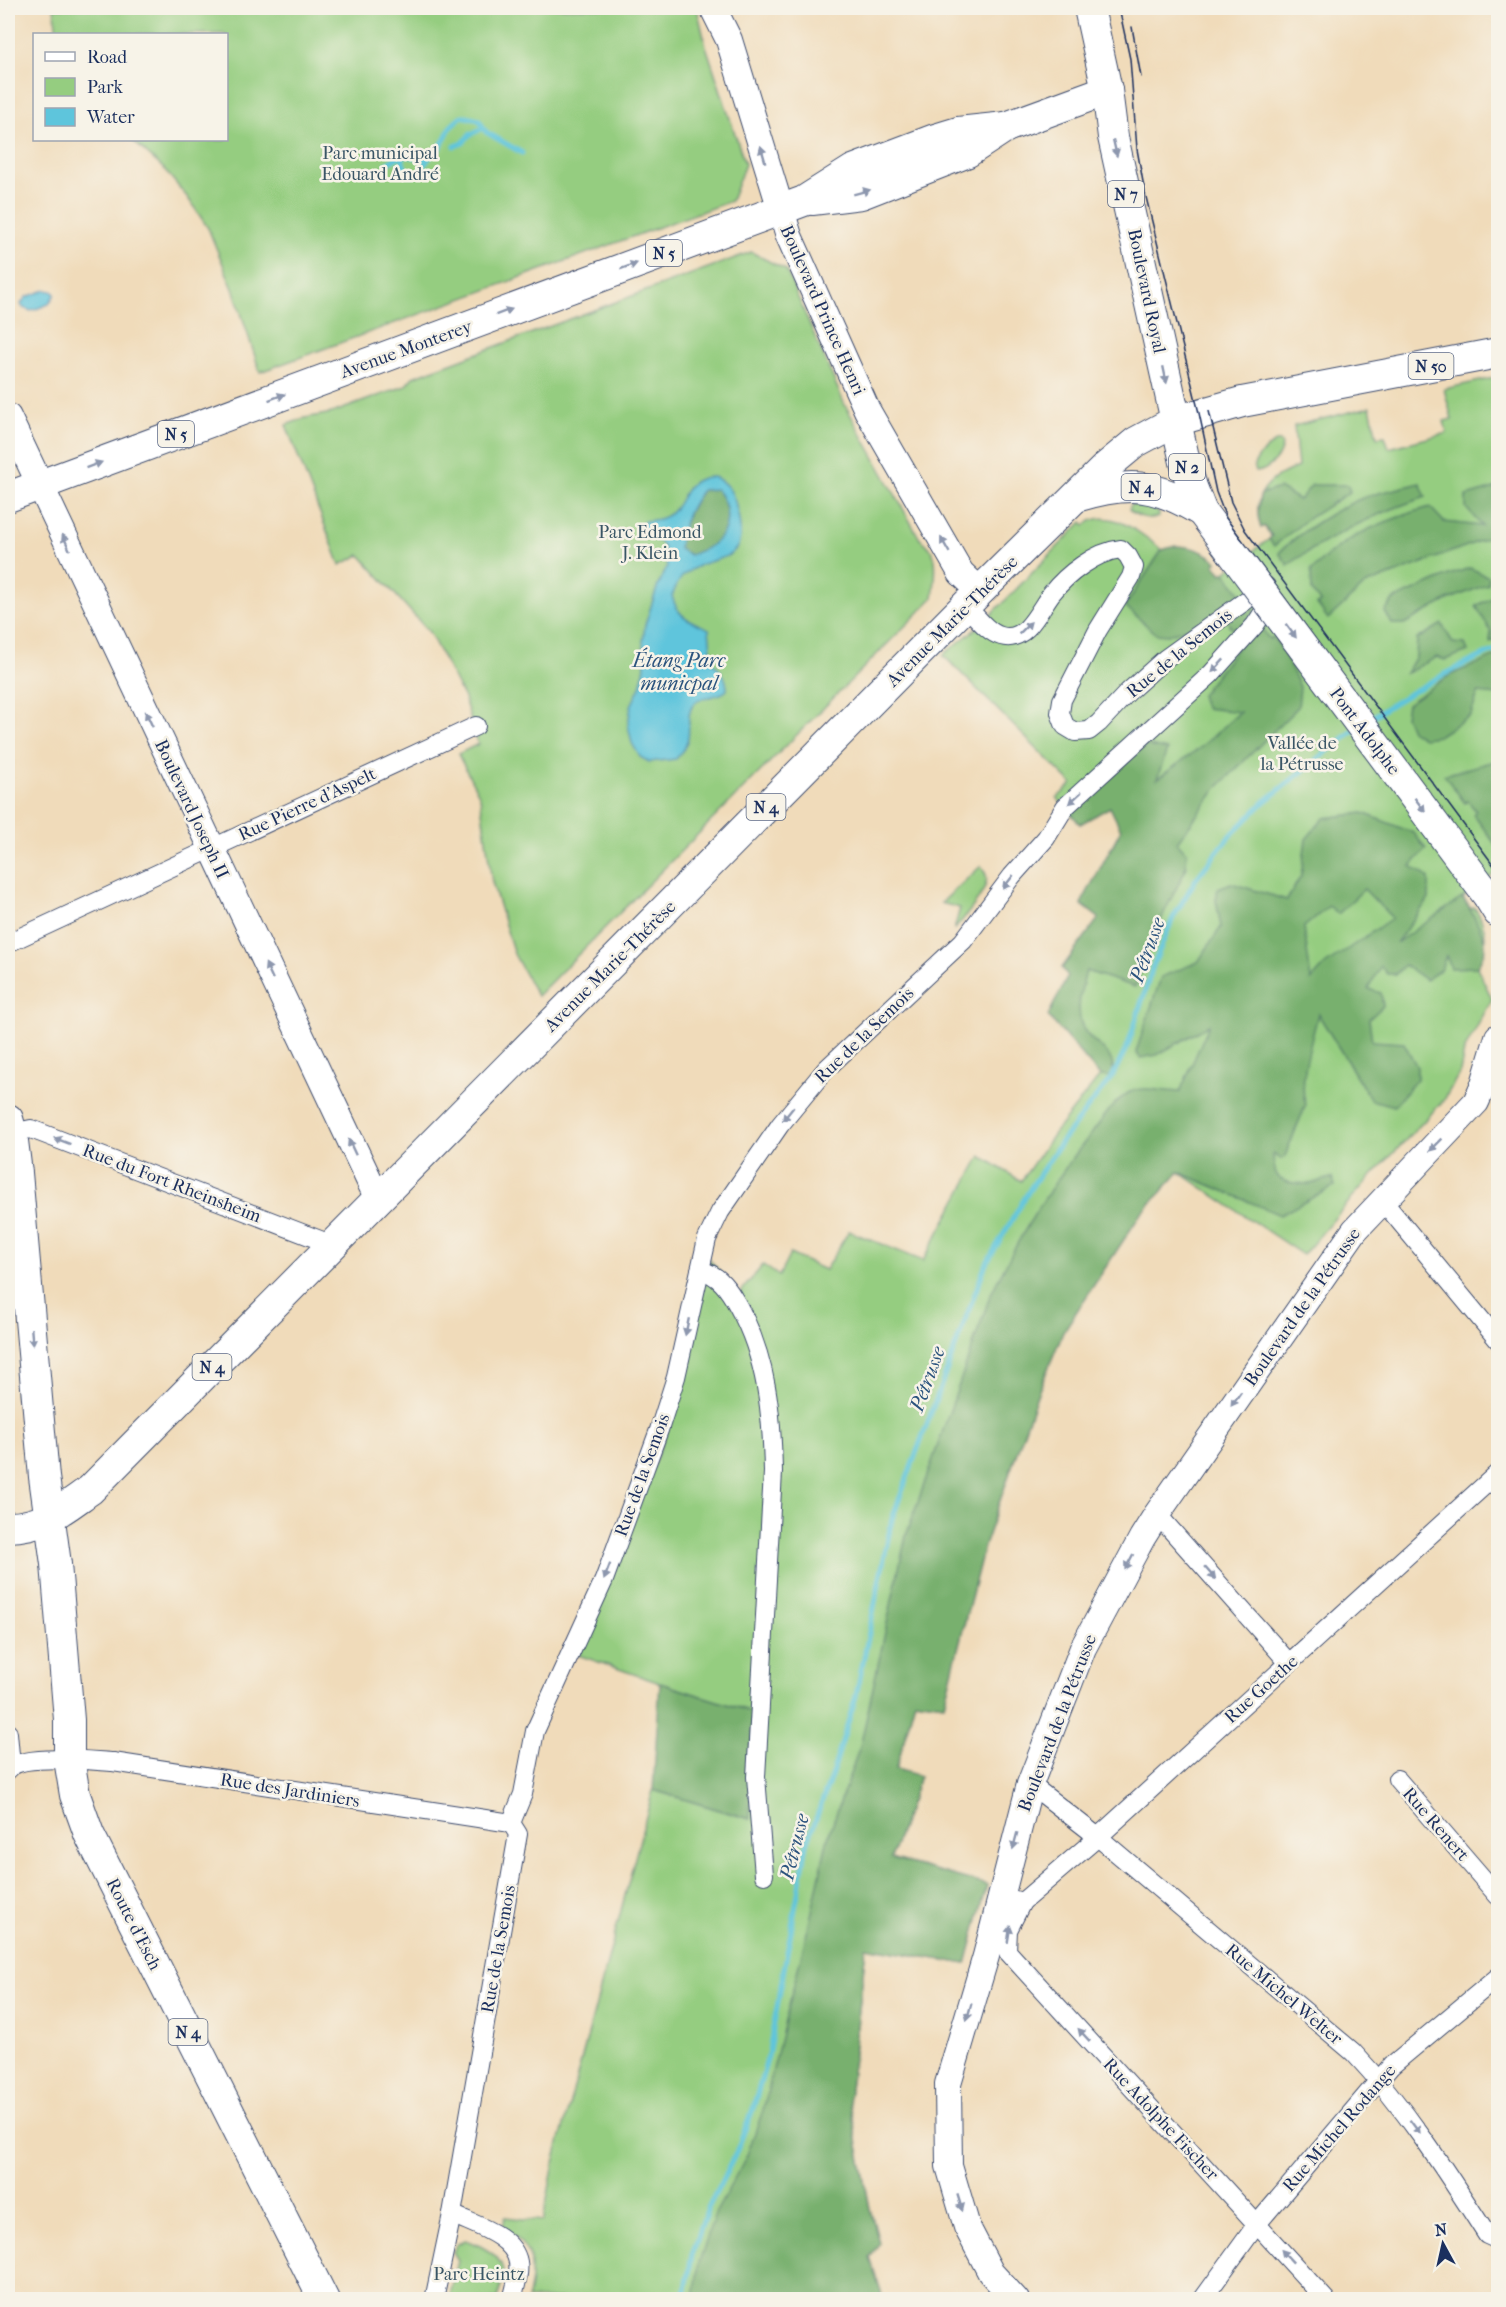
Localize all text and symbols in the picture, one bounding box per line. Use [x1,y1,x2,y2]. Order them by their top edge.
legend [33,33,228,141]
text: Road [87,47,127,68]
text: Park [87,77,124,98]
text: Water [86,107,135,128]
one-way arrow [1111,138,1121,157]
park label: Parc municipal Edouard André [321,143,439,185]
one-way arrow [758,145,767,163]
road number: N 7 [1108,181,1144,207]
one-way arrow [853,187,871,197]
street label: Boulevard Prince Henri [776,222,870,399]
street label: Boulevard Royal [1123,227,1170,355]
road number: N 5 [646,240,682,266]
one-way arrow [620,261,638,270]
one-way arrow [495,307,513,317]
street label: Avenue Monterey [337,315,476,383]
road number: N 50 [1408,353,1454,379]
one-way arrow [1161,366,1170,385]
one-way arrow [268,391,286,401]
road number: N 5 [158,421,194,447]
road number: N 2 [1169,454,1205,480]
one-way arrow [85,459,103,469]
road number: N 4 [1122,474,1160,500]
park label: Parc Edmond J. Klein [598,522,702,564]
one-way arrow [62,534,71,551]
one-way arrow [940,536,950,553]
street label: Avenue Marie-Thérèse [882,551,1022,692]
street label: Rue de la Semois [1122,604,1236,702]
one-way arrow [1018,620,1032,635]
one-way arrow [1285,623,1297,639]
water label: Étang Parc municpal [632,647,726,695]
one-way arrow [1211,658,1225,673]
street label: Pont Adolphe [1325,683,1404,779]
one-way arrow [145,710,154,727]
park label: Vallée de la Pétrusse [1259,733,1344,775]
street label: Boulevard Joseph II [150,736,233,882]
street label: Rue Pierre d'Aspelt [235,763,380,846]
one-way arrow [1068,791,1083,804]
road number: N 4 [746,794,786,820]
one-way arrow [1413,797,1425,812]
one-way arrow [1001,874,1014,890]
street label: Avenue Marie-Thérèse [540,896,680,1037]
water label: Pétrusse [1125,914,1170,987]
one-way arrow [264,962,273,979]
street label: Rue de la Semois [811,983,918,1088]
one-way arrow [783,1107,795,1122]
one-way arrow [53,1136,71,1146]
one-way arrow [1429,1138,1443,1153]
one-way arrow [347,1139,356,1156]
street label: Rue du Fort Rheinsheim [80,1140,264,1227]
street label: Boulevard de la Pétrusse [1240,1224,1365,1390]
one-way arrow [682,1317,692,1336]
one-way arrow [27,1328,37,1347]
water label: Pétrusse [905,1343,950,1416]
road number: N 4 [192,1354,232,1380]
one-way arrow [1230,1391,1242,1407]
street label: Rue de la Semois [610,1410,675,1540]
one-way arrow [1124,1554,1134,1571]
one-way arrow [602,1563,612,1581]
one-way arrow [1203,1566,1217,1581]
street label: Boulevard de la Pétrusse [1014,1631,1101,1815]
street label: Rue Goethe [1220,1651,1303,1728]
street label: Rue des Jardiniers [219,1769,362,1812]
street label: Rue Renert [1398,1783,1474,1866]
water label: Pétrusse [775,1811,814,1884]
one-way arrow [1009,1832,1019,1850]
street label: Route d'Esch [101,1875,166,1974]
street label: Rue de la Semois [477,1883,520,2015]
one-way arrow [1005,1924,1014,1943]
street label: Rue Michel Welter [1221,1939,1347,2050]
one-way arrow [964,2003,973,2021]
road number: N 4 [168,2019,207,2045]
one-way arrow [1078,2028,1091,2043]
street label: Rue Adolphe Fischer [1099,2054,1223,2185]
street label: Rue Michel Rodange [1278,2060,1400,2196]
one-way arrow [1409,2119,1421,2135]
one-way arrow [956,2194,965,2212]
north arrow [1413,2214,1473,2274]
text: N [1434,2219,1449,2240]
one-way arrow [1280,2249,1294,2264]
park label: Parc Heintz [433,2264,525,2285]

